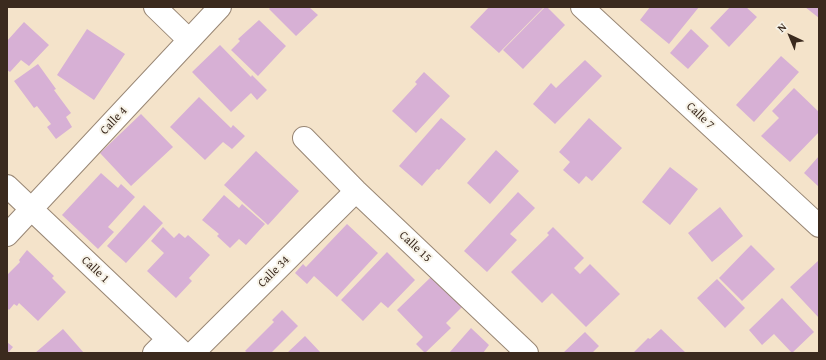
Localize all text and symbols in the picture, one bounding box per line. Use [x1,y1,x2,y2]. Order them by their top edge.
north arrow [770,16,810,56]
text: N [773,19,790,36]
street label: Calle 7 [683,99,717,133]
street label: Calle 4 [97,104,131,138]
street label: Calle 15 [396,229,434,265]
street label: Calle 1 [78,253,112,287]
street label: Calle 34 [255,253,293,291]

